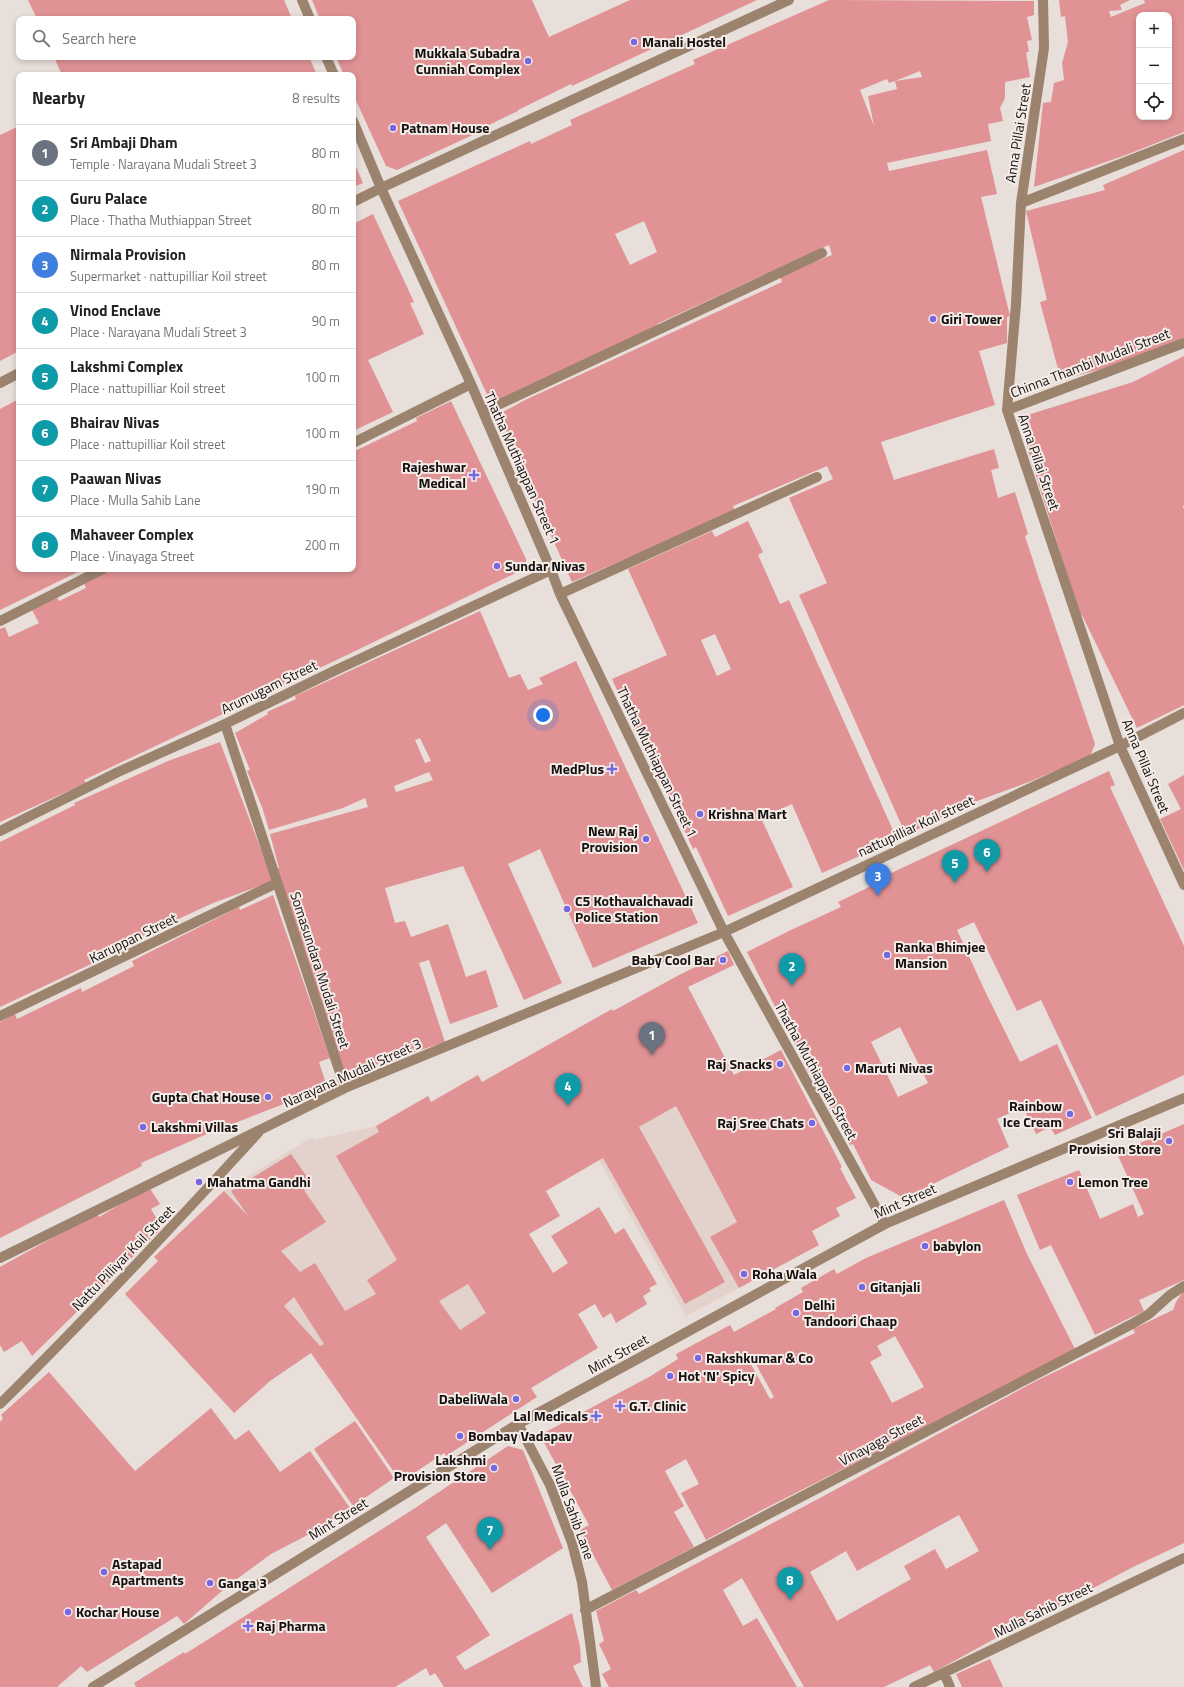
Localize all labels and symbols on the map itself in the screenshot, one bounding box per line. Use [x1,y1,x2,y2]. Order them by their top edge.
place label: Manali Hostel [642,31,726,52]
marker: Manali Hostel [629,37,639,47]
place label: Mukkala Subadra Cunniah Complex [414,42,520,79]
marker: Mukkala Subadra Cunniah Complex [523,56,533,66]
street label: Anna Pillai Street [999,82,1036,184]
place label: Patnam House [401,117,489,138]
marker: Patnam House [388,123,398,133]
place label: Giri Tower [941,308,1002,329]
marker: Giri Tower [928,314,938,324]
street label: Chinna Thambi Mudali Street [1007,322,1173,403]
street label: Thatha Muthiappan Street 1 [479,388,566,548]
street label: Anna Pillai Street [1013,411,1066,513]
place label: Rajeshwar Medical [402,456,466,493]
marker: Rajeshwar Medical [469,470,479,480]
place label: Sundar Nivas [505,555,586,576]
marker: Sundar Nivas [492,561,502,571]
street label: Arumugam Street [217,654,321,719]
street label: Thatha Muthiappan Street 1 [612,683,703,841]
your location [533,705,553,725]
street label: Anna Pillai Street [1117,715,1176,816]
place label: MedPlus [551,758,604,779]
marker: MedPlus [607,764,617,774]
street label: nattupilliar Koil street [854,789,978,862]
place label: Krishna Mart [708,803,787,824]
marker: Krishna Mart [695,809,705,819]
place label: New Raj Provision [581,820,638,857]
marker: New Raj Provision [641,834,651,844]
pin: 6 [974,839,1000,872]
pin: 5 [942,850,968,883]
pin: 3 [865,863,891,896]
street label: Somasundara Mudali Street [285,889,356,1051]
place label: C5 Kothavalchavadi Police Station [575,890,693,927]
marker: C5 Kothavalchavadi Police Station [562,904,572,914]
street label: Karuppan Street [85,907,180,968]
place label: Ranka Bhimjee Mansion [895,936,985,973]
place label: Baby Cool Bar [632,949,715,970]
marker: Ranka Bhimjee Mansion [882,950,892,960]
pin: 2 [779,953,805,986]
marker: Baby Cool Bar [718,955,728,965]
street label: Thatha Muthiappan Street [770,998,863,1144]
pin: 1 [639,1022,665,1055]
street label: Narayana Mudali Street 3 [279,1033,424,1113]
place label: Raj Snacks [707,1053,772,1074]
place label: Maruti Nivas [855,1057,933,1078]
marker: Raj Snacks [775,1059,785,1069]
marker: Maruti Nivas [842,1063,852,1073]
pin: 4 [555,1073,581,1106]
place label: Gupta Chat House [152,1086,260,1107]
marker: Gupta Chat House [263,1092,273,1102]
place label: Rainbow Ice Cream [1003,1095,1062,1132]
marker: Rainbow Ice Cream [1065,1109,1075,1119]
place label: Raj Sree Chats [717,1112,804,1133]
place label: Lakshmi Villas [151,1116,239,1137]
marker: Raj Sree Chats [807,1118,817,1128]
marker: Lakshmi Villas [138,1122,148,1132]
place label: Sri Balaji Provision Store [1069,1122,1161,1159]
marker: Sri Balaji Provision Store [1164,1136,1174,1146]
place label: Mahatma Gandhi [207,1171,311,1192]
place label: Lemon Tree [1078,1171,1148,1192]
marker: Mahatma Gandhi [194,1177,204,1187]
street label: Mint Street [870,1177,939,1224]
marker: Lemon Tree [1065,1177,1075,1187]
street label: Nattu Pilliyar Koil Street [66,1200,179,1315]
place label: babylon [933,1235,981,1256]
marker: babylon [920,1241,930,1251]
place label: Roha Wala [752,1263,817,1284]
marker: Roha Wala [739,1269,749,1279]
place label: Gitanjali [870,1276,920,1297]
marker: Gitanjali [857,1282,867,1292]
place label: Delhi Tandoori Chaap [804,1294,897,1331]
marker: Delhi Tandoori Chaap [791,1308,801,1318]
street label: Mint Street [584,1328,652,1379]
place label: Rakshkumar & Co [706,1347,813,1368]
marker: Rakshkumar & Co [693,1353,703,1363]
place label: Hot 'N' Spicy [678,1365,755,1386]
marker: Hot 'N' Spicy [665,1371,675,1381]
place label: DabeliWala [439,1388,508,1409]
marker: DabeliWala [511,1394,521,1404]
place label: G.T. Clinic [629,1395,686,1416]
marker: G.T. Clinic [614,1400,626,1412]
place label: Lal Medicals [513,1405,588,1426]
street label: Vinayaga Street [835,1408,927,1471]
marker: Lal Medicals [591,1411,601,1421]
place label: Bombay Vadapav [468,1425,572,1446]
marker: Bombay Vadapav [455,1431,465,1441]
place label: Lakshmi Provision Store [394,1449,486,1486]
street label: Mulla Sahib Lane [547,1461,600,1562]
marker: Lakshmi Provision Store [489,1463,499,1473]
street label: Mint Street [304,1492,372,1545]
pin: 7 [477,1517,503,1550]
place label: Astapad Apartments [112,1553,184,1590]
marker: Astapad Apartments [99,1567,109,1577]
pin: 8 [777,1567,803,1600]
place label: Ganga 3 [218,1572,267,1593]
street label: Mulla Sahib Street [990,1577,1096,1643]
marker: Ganga 3 [205,1578,215,1588]
place label: Kochar House [76,1601,159,1622]
marker: Kochar House [63,1607,73,1617]
place label: Raj Pharma [256,1615,326,1636]
marker: Raj Pharma [243,1621,253,1631]

